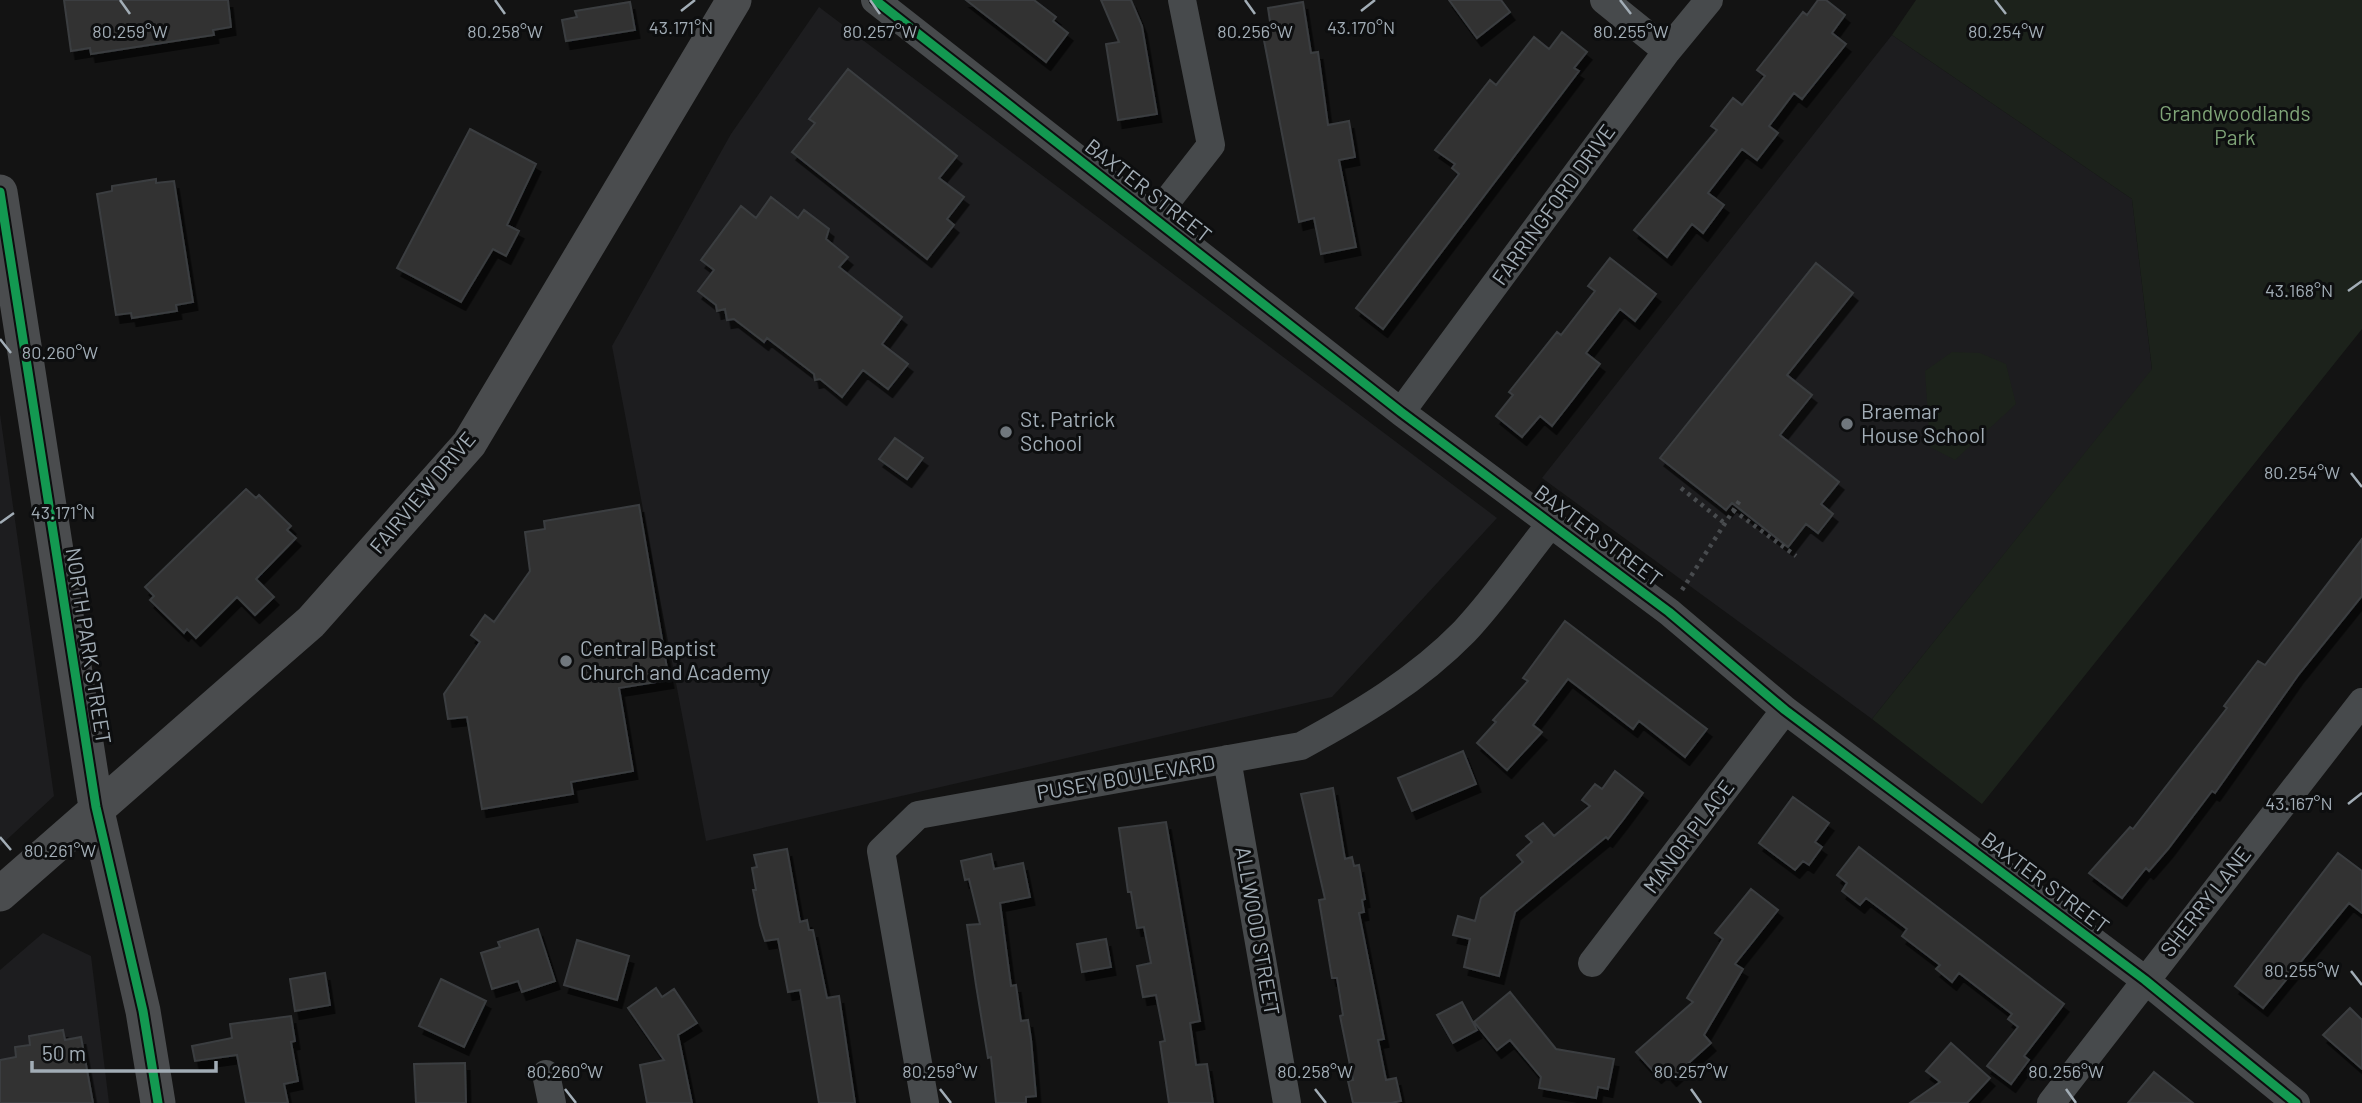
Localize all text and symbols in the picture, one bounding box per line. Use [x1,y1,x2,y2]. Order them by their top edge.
text: 43.171°N [649,16,713,38]
text: 43.170°N [1327,16,1395,38]
text: 80.259°W [92,20,168,42]
text: 80.258°W [467,20,543,42]
text: 80.257°W [843,20,918,42]
text: 80.256°W [1217,20,1293,42]
text: 80.255°W [1593,20,1669,42]
text: 80.254°W [1968,20,2044,42]
park label: Grandwoodlands Park [2159,100,2311,149]
street label: FARRINGFORD DRIVE [1486,119,1620,289]
street label: BAXTER STREET [1081,133,1217,247]
text: 43.168°N [2265,279,2333,301]
text: 80.260°W [22,341,98,363]
place label: Braemar House School [1861,398,1985,447]
place label: St. Patrick School [1020,406,1115,455]
marker: Braemar House School [1839,416,1855,432]
marker: St. Patrick School [998,424,1014,440]
street label: FAIRVIEW DRIVE [364,426,480,558]
text: 80.254°W [2264,461,2340,483]
street label: BAXTER STREET [1530,479,1668,591]
text: 43.171°N [31,501,95,523]
street label: NORTH PARK STREET [62,546,117,746]
place label: Central Baptist Church and Academy [580,635,771,684]
marker: Central Baptist Church and Academy [558,653,574,669]
street label: PUSEY BOULEVARD [1035,749,1217,805]
street label: MANOR PLACE [1637,775,1738,898]
text: 43.167°N [2265,792,2333,814]
street label: BAXTER STREET [1977,826,2115,938]
text: 80.261°W [24,839,96,861]
street label: SHERRY LANE [2154,841,2255,961]
street label: ALLWOOD STREET [1231,844,1286,1017]
text: 80.255°W [2264,959,2340,981]
scale bar [32,1030,215,1074]
text: 50 m [42,1040,86,1065]
text: 80.260°W [527,1060,603,1082]
text: 80.259°W [902,1060,978,1082]
text: 80.258°W [1277,1060,1353,1082]
text: 80.257°W [1654,1060,1729,1082]
text: 80.256°W [2028,1060,2104,1082]

